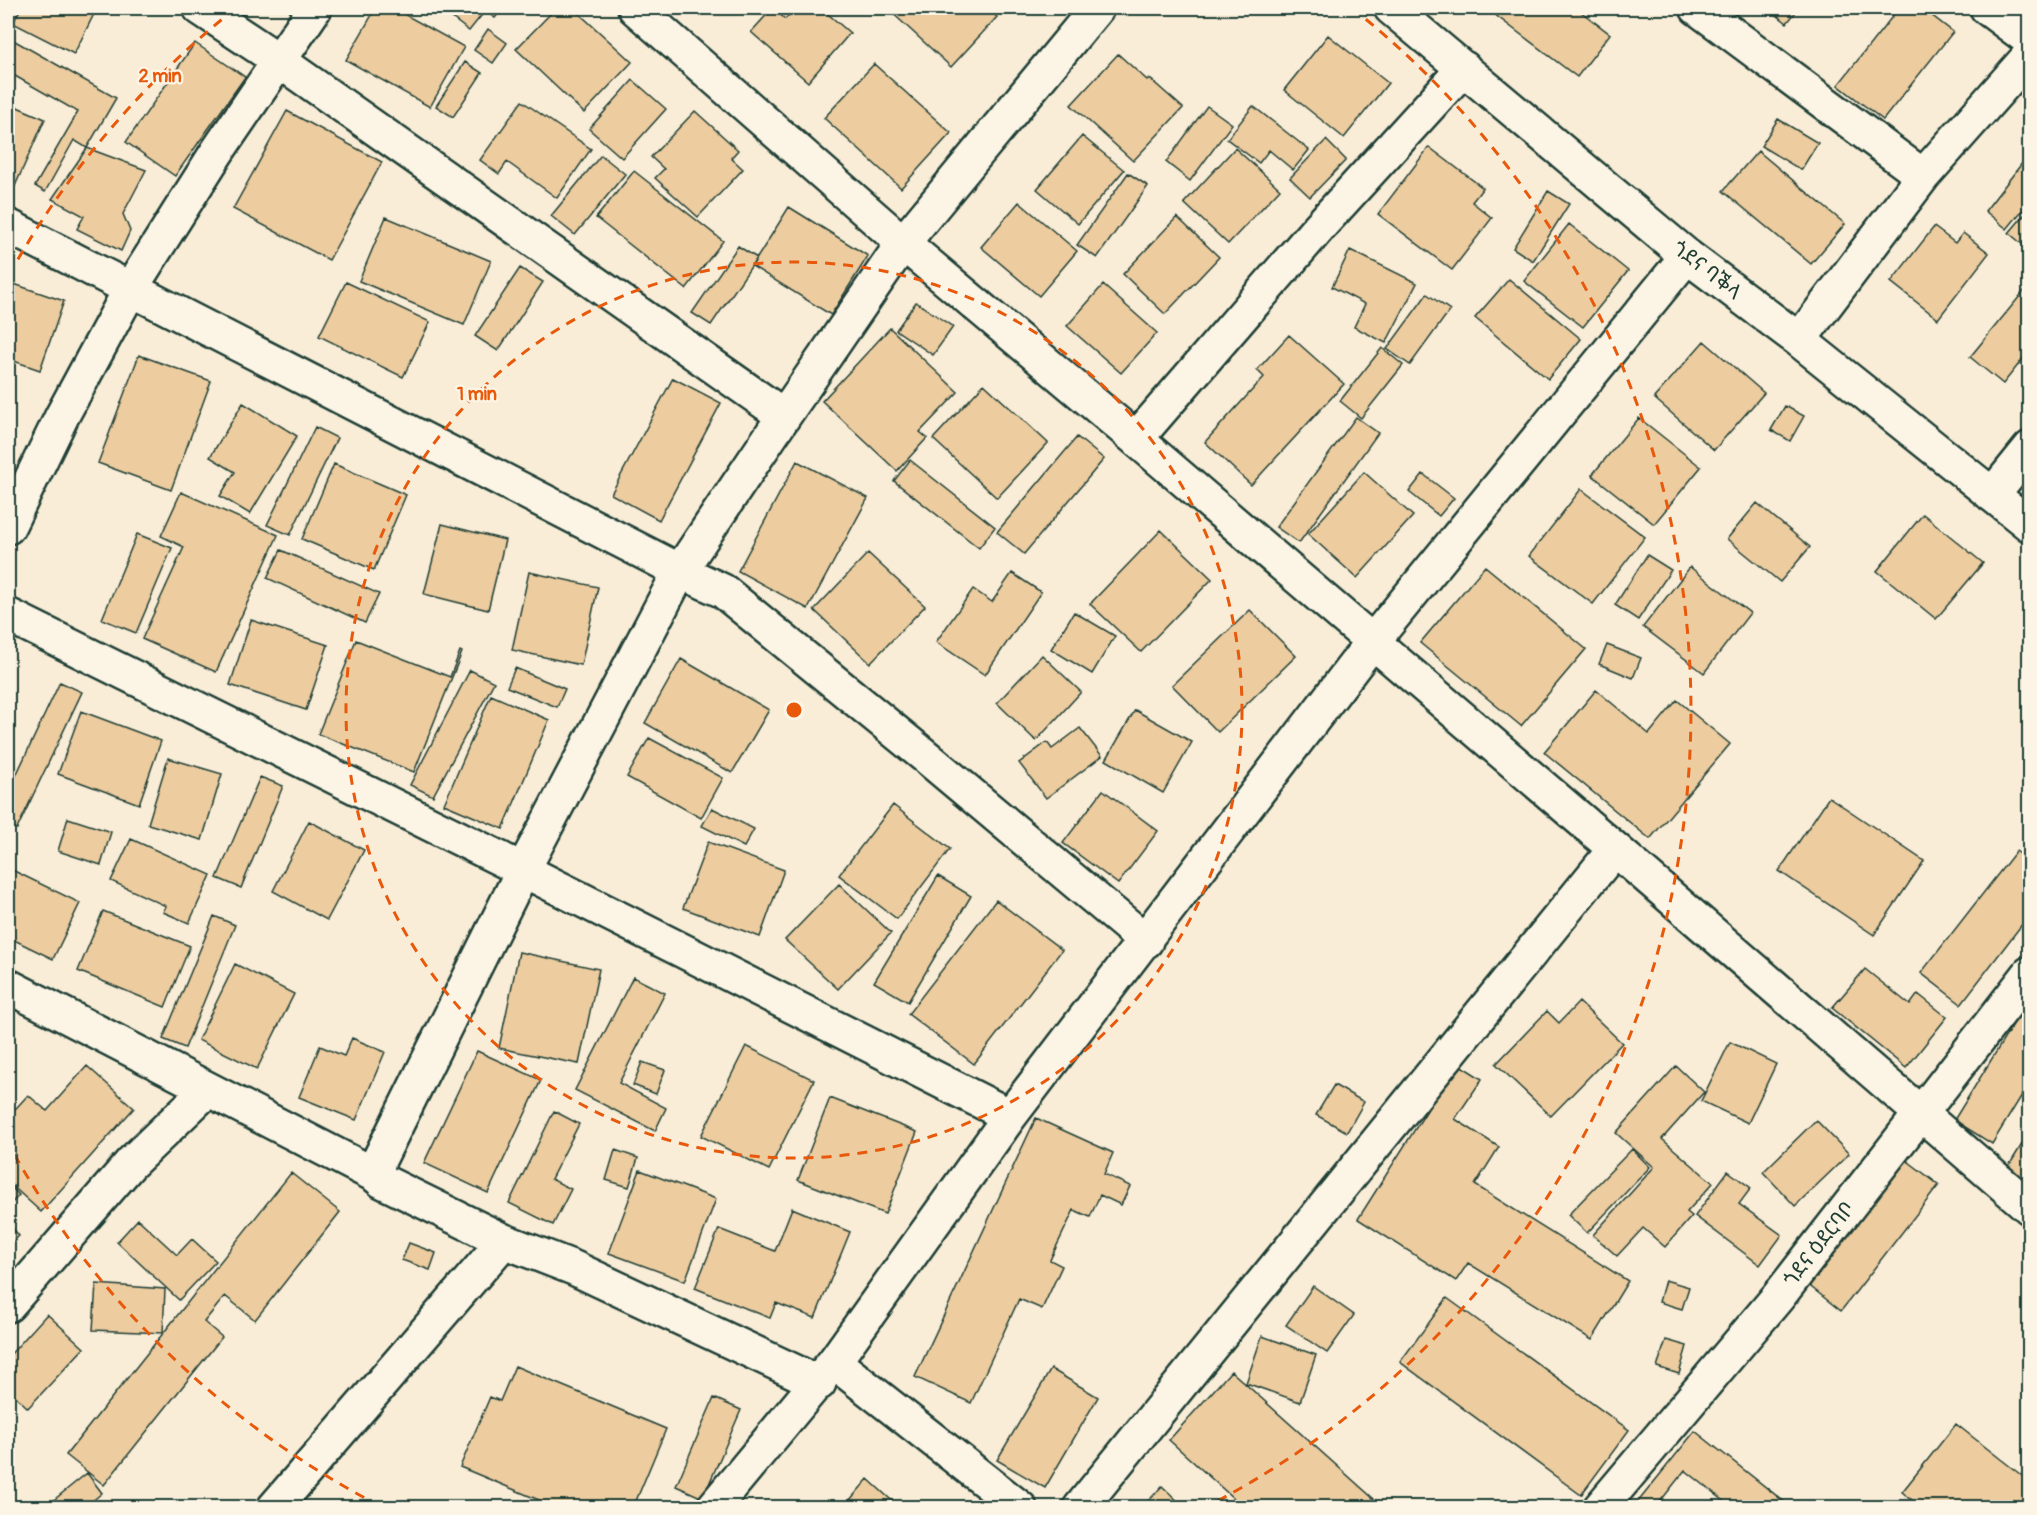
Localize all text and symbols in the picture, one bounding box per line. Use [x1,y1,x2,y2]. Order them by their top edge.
text: 2 min [138,65,182,88]
street label: ጎደና ባቕላ [1667,235,1747,306]
text: 1 min [457,383,497,406]
centre of rings [784,700,804,720]
street label: ጎደና ዕደርባቦ [1778,1196,1861,1292]

